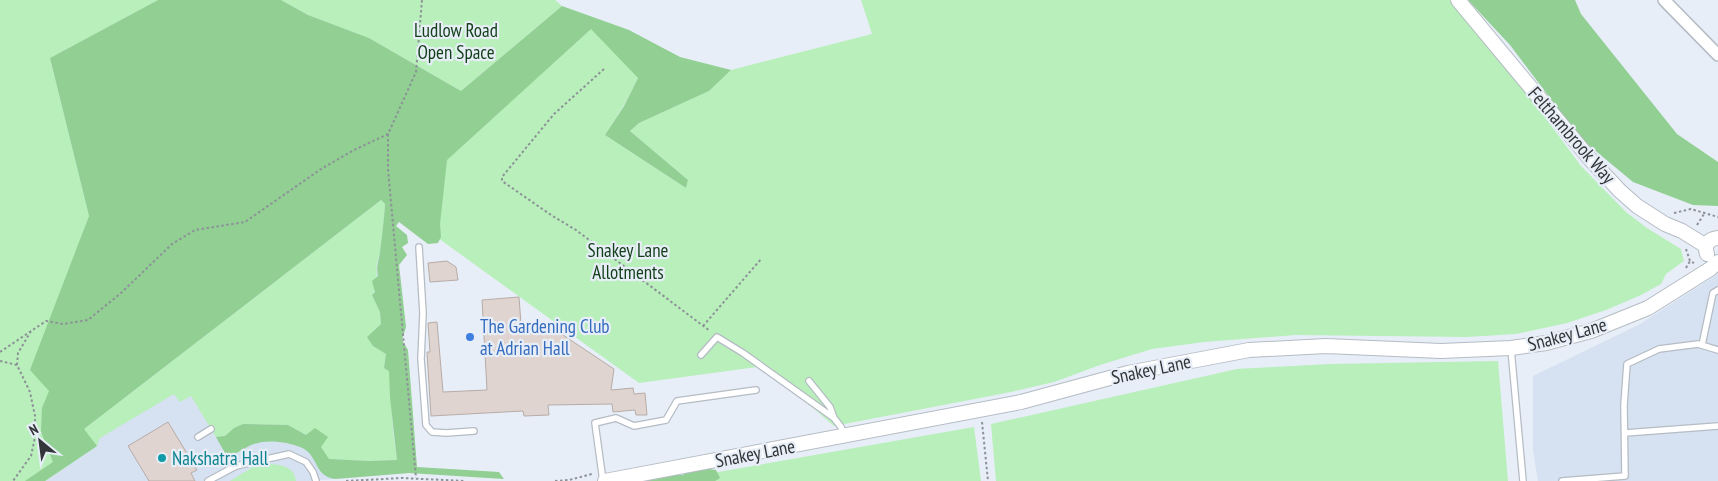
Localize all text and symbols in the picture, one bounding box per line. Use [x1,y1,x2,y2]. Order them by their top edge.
park label: Ludlow Road Open Space [414,18,498,64]
street label: Felthambrook Way [1523,81,1621,189]
park label: Snakey Lane Allotments [588,238,669,284]
street label: Snakey Lane [1525,312,1609,356]
place label: The Gardening Club at Adrian Hall [480,314,610,360]
marker: The Gardening Club at Adrian Hall [464,331,476,343]
street label: Snakey Lane [1109,349,1193,389]
north arrow [15,416,65,466]
text: N [26,420,41,439]
street label: Snakey Lane [713,433,797,472]
place label: Nakshatra Hall [172,446,269,470]
marker: Nakshatra Hall [156,452,168,464]

